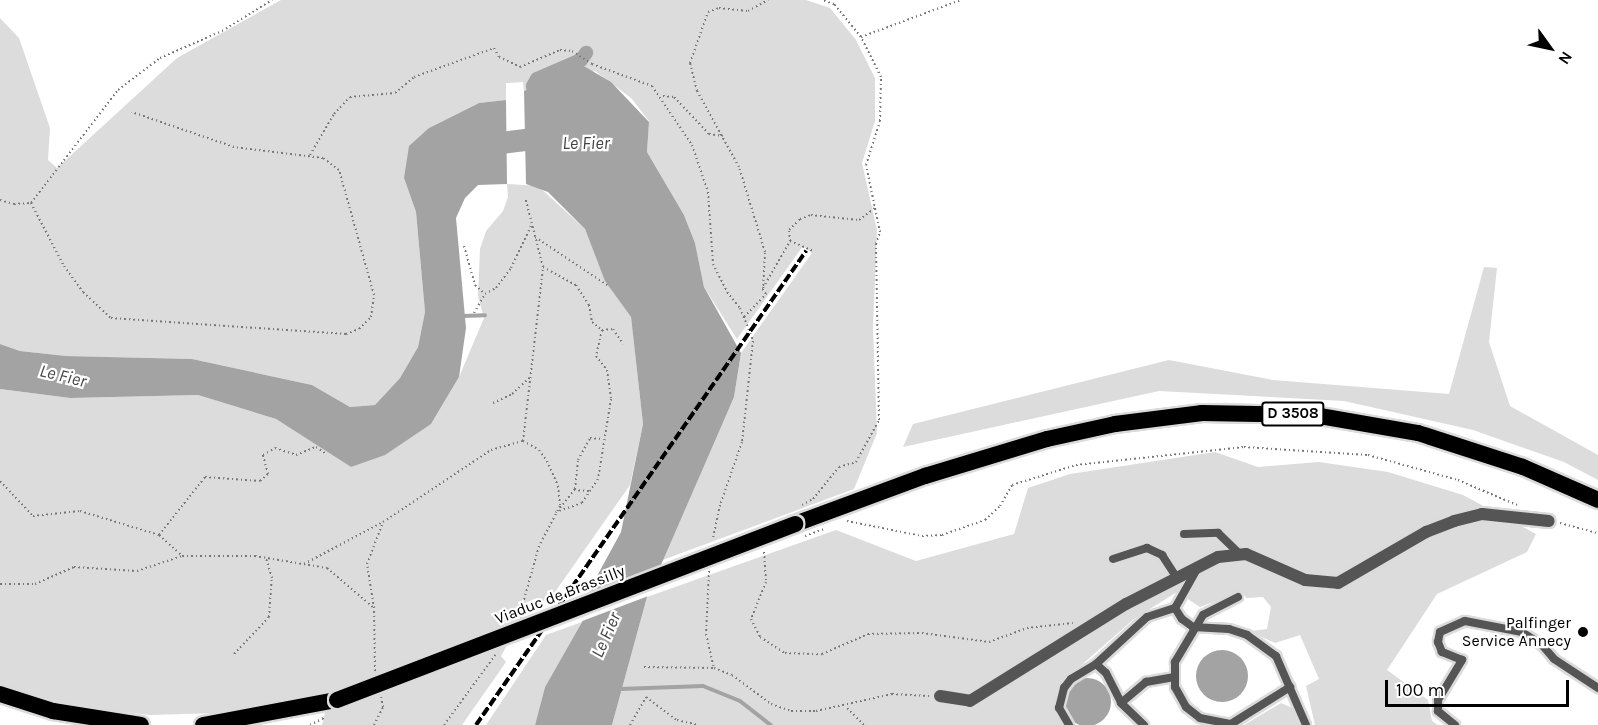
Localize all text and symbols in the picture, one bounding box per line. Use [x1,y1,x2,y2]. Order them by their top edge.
north arrow [1520,18,1580,78]
text: N [1554,48,1577,68]
water label: Le Fier [562,132,610,154]
water label: Le Fier [37,360,89,392]
road number: D 3508 [1260,402,1326,426]
street label: Viaduc de Brassilly [492,561,628,629]
water label: Le Fier [586,609,626,661]
place label: Palfinger Service Annecy [1462,613,1571,651]
marker: Palfinger Service Annecy [1576,625,1590,639]
scale bar [1388,668,1572,706]
text: 100 m [1396,679,1444,701]

